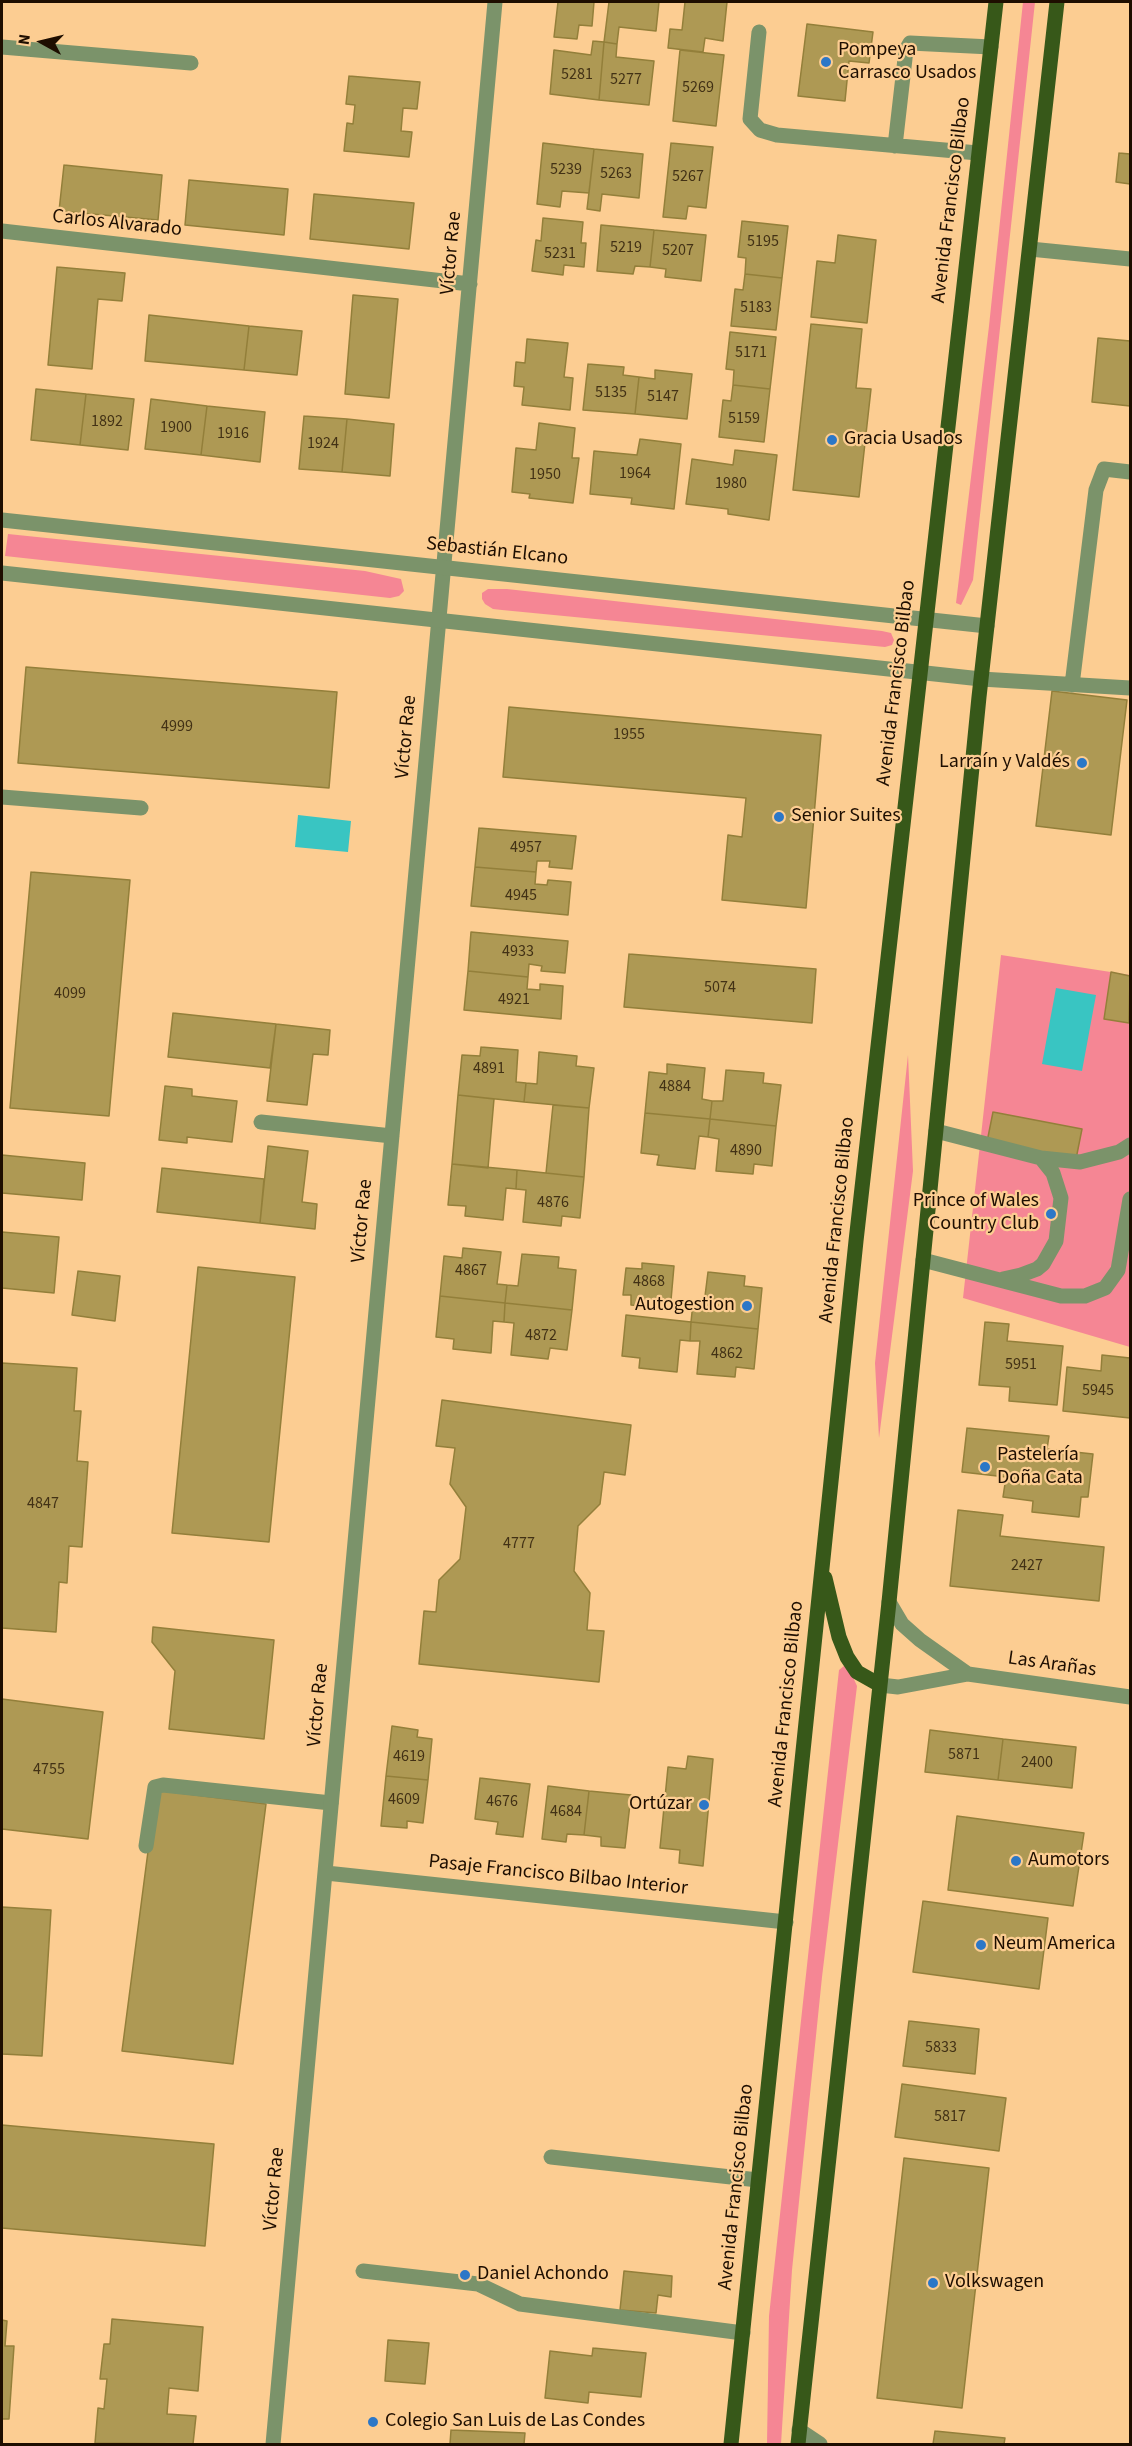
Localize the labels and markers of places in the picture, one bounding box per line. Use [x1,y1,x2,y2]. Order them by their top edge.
place label: Pompeya Carrasco Usados [838,39,976,86]
marker: Pompeya Carrasco Usados [819,55,833,69]
place label: Gracia Usados [844,428,963,452]
marker: Gracia Usados [825,433,839,447]
place label: Larraín y Valdés [939,751,1070,775]
marker: Larraín y Valdés [1075,756,1089,770]
place label: Senior Suites [791,805,901,829]
marker: Senior Suites [772,810,786,824]
place label: Prince of Wales Country Club [913,1190,1039,1237]
marker: Prince of Wales Country Club [1044,1207,1058,1221]
place label: Autogestion [635,1294,735,1318]
marker: Autogestion [740,1299,754,1313]
place label: Pastelería Doña Cata [997,1444,1083,1491]
marker: Pastelería Doña Cata [978,1460,992,1474]
place label: Ortúzar [629,1793,692,1817]
marker: Ortúzar [697,1798,711,1812]
place label: Aumotors [1028,1849,1109,1873]
marker: Aumotors [1009,1854,1023,1868]
place label: Neum America [993,1933,1116,1957]
marker: Neum America [974,1938,988,1952]
place label: Daniel Achondo [477,2263,609,2287]
marker: Daniel Achondo [458,2268,472,2282]
place label: Volkswagen [945,2271,1044,2295]
marker: Volkswagen [926,2276,940,2290]
place label: Colegio San Luis de Las Condes [385,2410,645,2434]
marker: Colegio San Luis de Las Condes [366,2415,380,2429]

